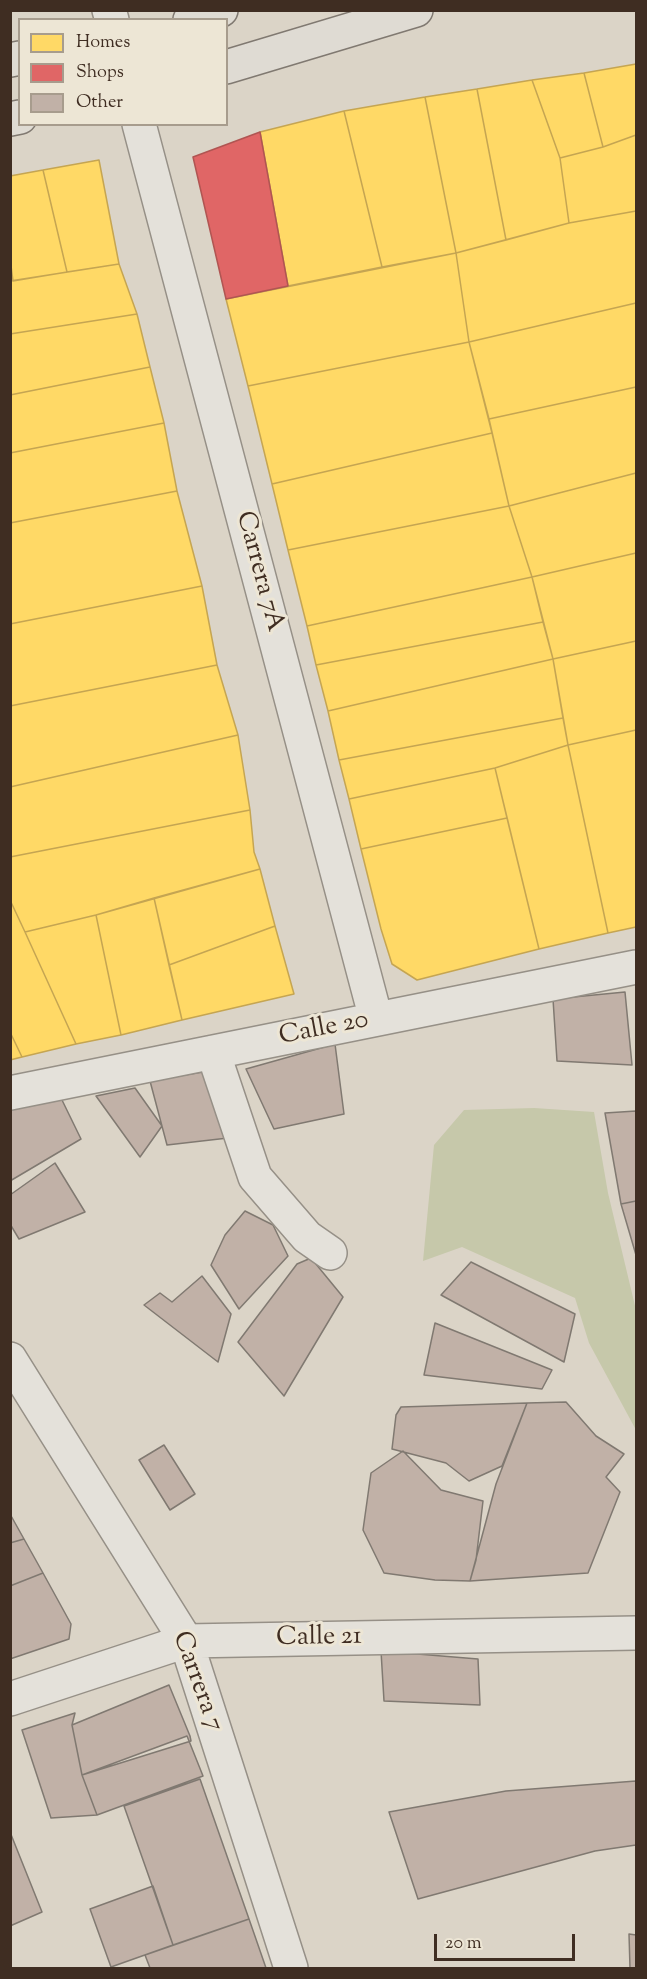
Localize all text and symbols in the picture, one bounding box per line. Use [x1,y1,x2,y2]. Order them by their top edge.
legend [18,18,228,126]
text: Homes [76,30,130,56]
text: Shops [76,60,124,86]
text: Other [76,90,123,116]
street label: Carrera 7A [227,508,289,636]
street label: Calle 20 [277,1006,371,1054]
street label: Calle 21 [276,1623,362,1655]
street label: Carrera 7 [164,1628,228,1736]
scale bar [437,1922,578,1960]
text: 20 m [445,1931,482,1957]

